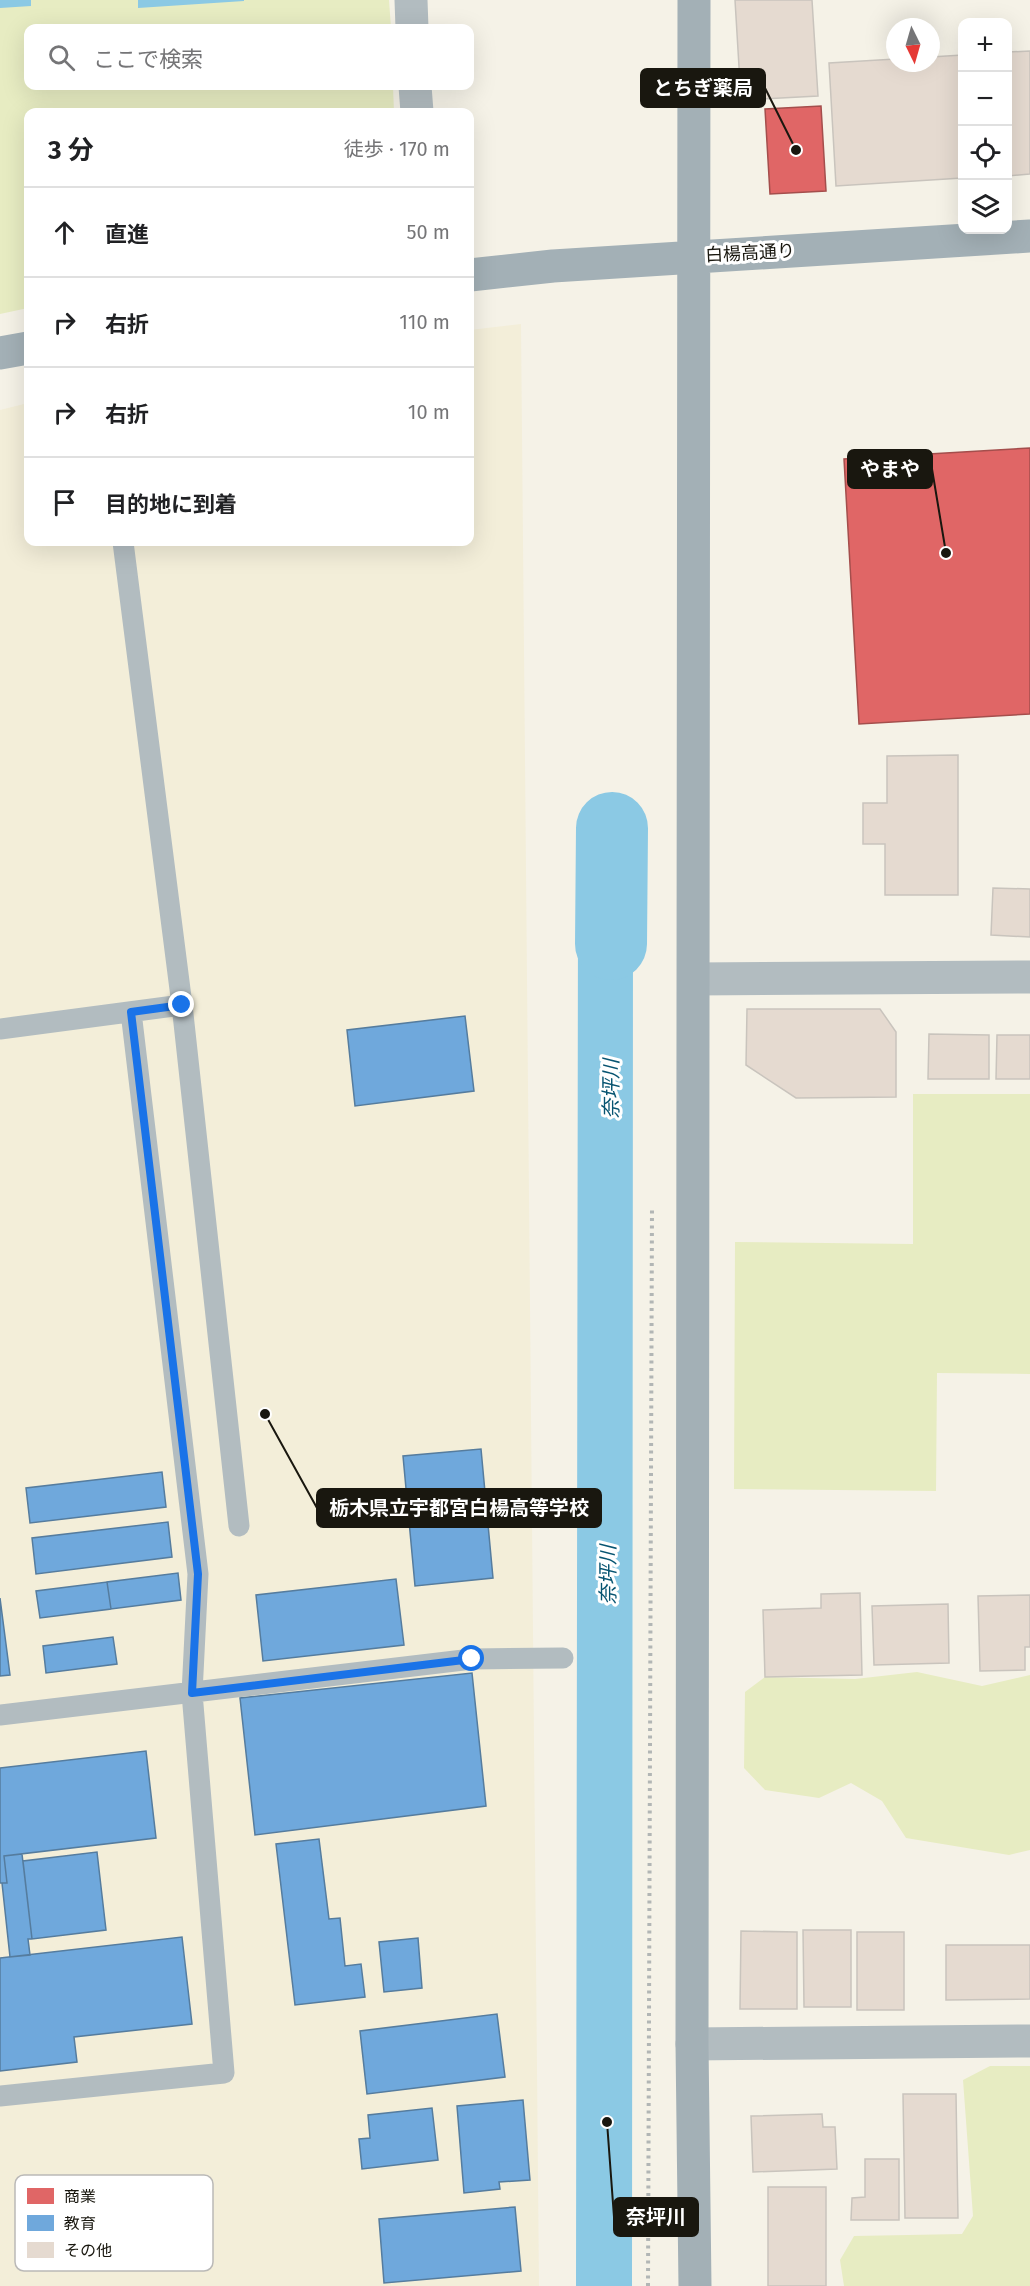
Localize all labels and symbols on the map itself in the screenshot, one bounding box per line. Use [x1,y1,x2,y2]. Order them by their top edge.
north arrow [886,18,940,72]
callout: とちぎ薬局 [641,69,765,107]
text: とちぎ薬局 [653,76,753,100]
street label: 白楊高通り [704,240,796,266]
callout: やまや [848,450,932,488]
text: やまや [860,457,920,481]
route end [168,991,194,1017]
water label: 奈坪川 [599,1057,623,1119]
callout: 栃木県立宇都宮白楊高等学校 [317,1489,601,1527]
text: 栃木県立宇都宮白楊高等学校 [329,1496,589,1520]
water label: 奈坪川 [596,1543,620,1605]
route start [458,1645,484,1671]
legend [15,2175,213,2271]
text: 商業 [64,2187,96,2206]
callout: 奈坪川 [614,2198,698,2236]
text: 奈坪川 [626,2205,686,2229]
text: 教育 [64,2214,96,2233]
text: その他 [64,2241,112,2260]

